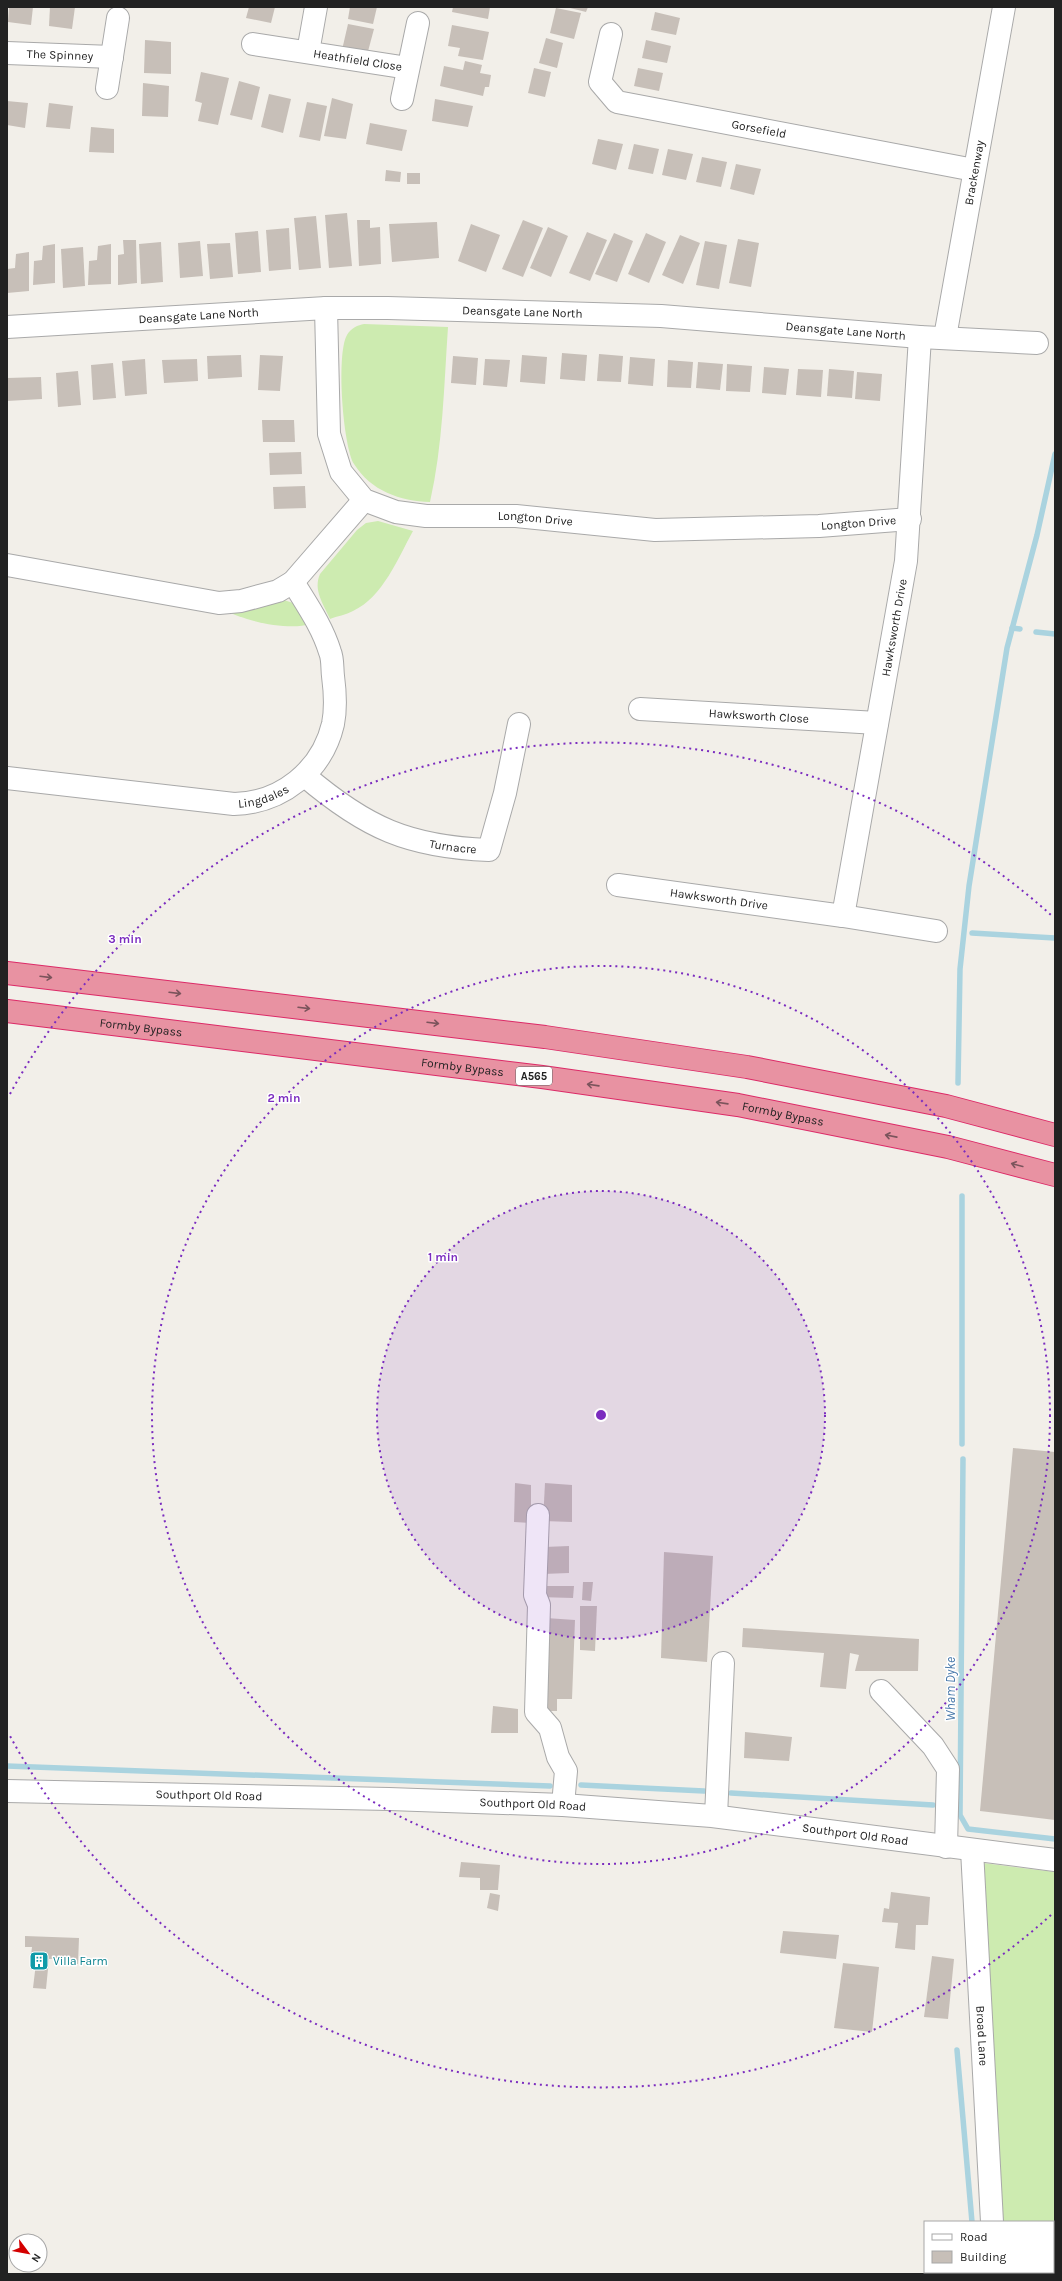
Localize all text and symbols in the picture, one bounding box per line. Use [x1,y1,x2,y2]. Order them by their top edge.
street label: Heathfield Close [312,46,403,74]
street label: The Spinney [27,47,94,63]
street label: Gorsefield [730,117,788,141]
street label: Brackenway [962,139,987,206]
street label: Deansgate Lane North [462,303,583,321]
street label: Deansgate Lane North [138,305,259,326]
street label: Deansgate Lane North [785,319,906,343]
street label: Longton Drive [498,509,574,529]
street label: Longton Drive [820,513,897,533]
street label: Hawksworth Drive [879,578,910,677]
street label: Hawksworth Close [708,706,809,726]
street label: Lingdales [238,782,291,811]
street label: Turnacre [428,837,477,856]
street label: Hawksworth Drive [669,885,769,913]
text: 3 min [108,932,142,946]
one-way arrow [39,974,52,981]
one-way arrow [168,989,181,997]
one-way arrow [297,1004,310,1012]
street label: Formby Bypass [99,1016,183,1040]
one-way arrow [426,1020,439,1027]
street label: Formby Bypass [421,1055,505,1079]
road number: A565 [516,1067,552,1085]
one-way arrow [587,1081,600,1089]
text: 2 min [267,1091,301,1105]
one-way arrow [716,1099,729,1107]
street label: Formby Bypass [741,1099,825,1129]
one-way arrow [885,1131,898,1139]
one-way arrow [1011,1161,1024,1168]
text: 1 min [428,1250,458,1264]
centre of rings [594,1408,608,1422]
water label: Wham Dyke [943,1657,958,1721]
street label: Southport Old Road [155,1787,263,1803]
street label: Southport Old Road [479,1795,587,1814]
street label: Southport Old Road [801,1821,909,1848]
building icon: Villa Farm [28,1950,50,1972]
place label: Villa Farm [53,1954,108,1968]
street label: Broad Lane [973,2005,991,2066]
legend [924,2221,1054,2273]
text: Road [960,2230,988,2244]
north arrow [8,2233,48,2273]
text: Building [960,2250,1007,2264]
text: N [28,2251,44,2265]

